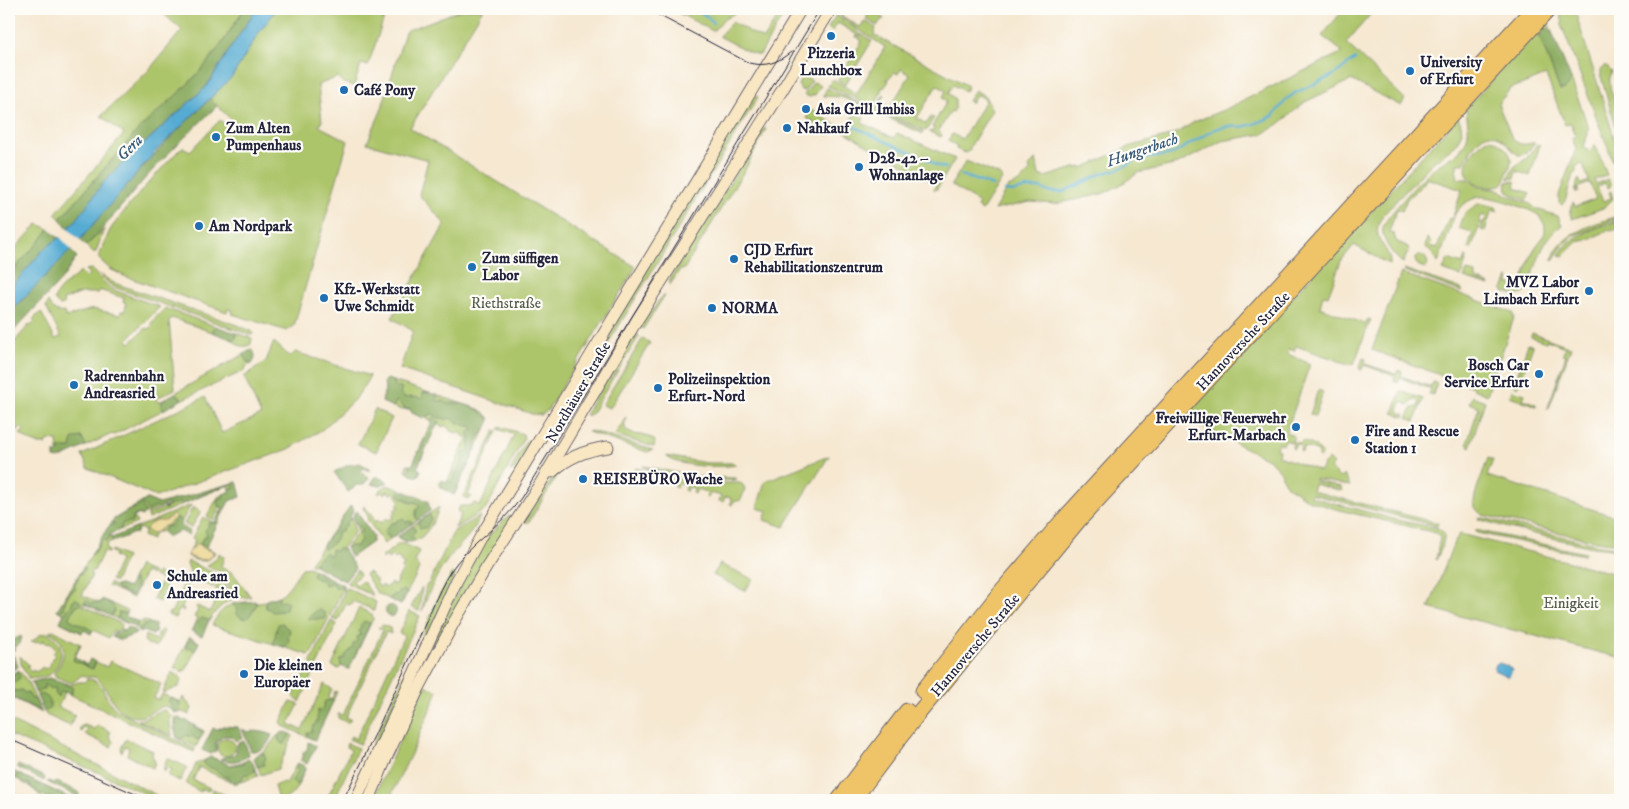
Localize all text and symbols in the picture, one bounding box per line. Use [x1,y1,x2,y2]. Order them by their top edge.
marker: Pizzeria Lunchbox [825,30,837,42]
place label: Pizzeria Lunchbox [800,44,863,80]
place label: University of Erfurt [1420,53,1483,89]
marker: University of Erfurt [1404,65,1416,77]
place label: Café Pony [354,81,416,100]
marker: Café Pony [338,84,350,96]
place label: Asia Grill Imbiss [815,100,915,119]
marker: Asia Grill Imbiss [800,103,812,115]
place label: Zum Alten Pumpenhaus [226,119,301,155]
place label: Nahkauf [797,119,852,138]
marker: Nahkauf [781,122,793,134]
water label: Hungerbach [1103,128,1181,172]
water label: Gera [112,130,147,165]
marker: Zum Alten Pumpenhaus [210,131,222,143]
place label: D28-42 – Wohnanlage [868,149,944,185]
marker: D28-42 – Wohnanlage [853,161,865,173]
place label: Am Nordpark [208,217,293,236]
marker: Am Nordpark [193,220,205,232]
place label: CJD Erfurt Rehabilitationszentrum [744,241,884,277]
place label: Zum süffigen Labor [482,249,559,285]
marker: CJD Erfurt Rehabilitationszentrum [728,253,740,265]
marker: Zum süffigen Labor [466,261,478,273]
place label: MVZ Labor Limbach Erfurt [1484,273,1579,309]
place label: Kfz-Werkstatt Uwe Schmidt [334,280,420,316]
marker: MVZ Labor Limbach Erfurt [1583,285,1595,297]
street label: Hannoversche Straße [1192,288,1294,395]
marker: Kfz-Werkstatt Uwe Schmidt [318,292,330,304]
park label: Riethstraße [471,294,541,313]
place label: NORMA [722,299,778,318]
marker: NORMA [706,302,718,314]
street label: Nordhäuser Straße [542,338,615,446]
place label: Bosch Car Service Erfurt [1444,356,1529,392]
place label: Radrennbahn Andreasried [83,367,165,403]
marker: Bosch Car Service Erfurt [1533,368,1545,380]
place label: Polizeiinspektion Erfurt-Nord [668,370,770,406]
marker: Radrennbahn Andreasried [68,379,80,391]
marker: Polizeiinspektion Erfurt-Nord [652,382,664,394]
place label: Freiwillige Feuerwehr Erfurt-Marbach [1155,409,1286,445]
marker: Freiwillige Feuerwehr Erfurt-Marbach [1290,421,1302,433]
place label: Fire and Rescue Station 1 [1365,422,1460,458]
marker: Fire and Rescue Station 1 [1349,434,1361,446]
place label: REISEBÜRO Wache [593,469,723,489]
marker: REISEBÜRO Wache [577,473,589,485]
place label: Schule am Andreasried [166,567,239,603]
marker: Schule am Andreasried [151,579,163,591]
street label: Hannoversche Straße [927,590,1024,701]
park label: Einigkeit [1543,594,1599,613]
place label: Die kleinen Europäer [254,656,322,692]
marker: Die kleinen Europäer [238,668,250,680]

